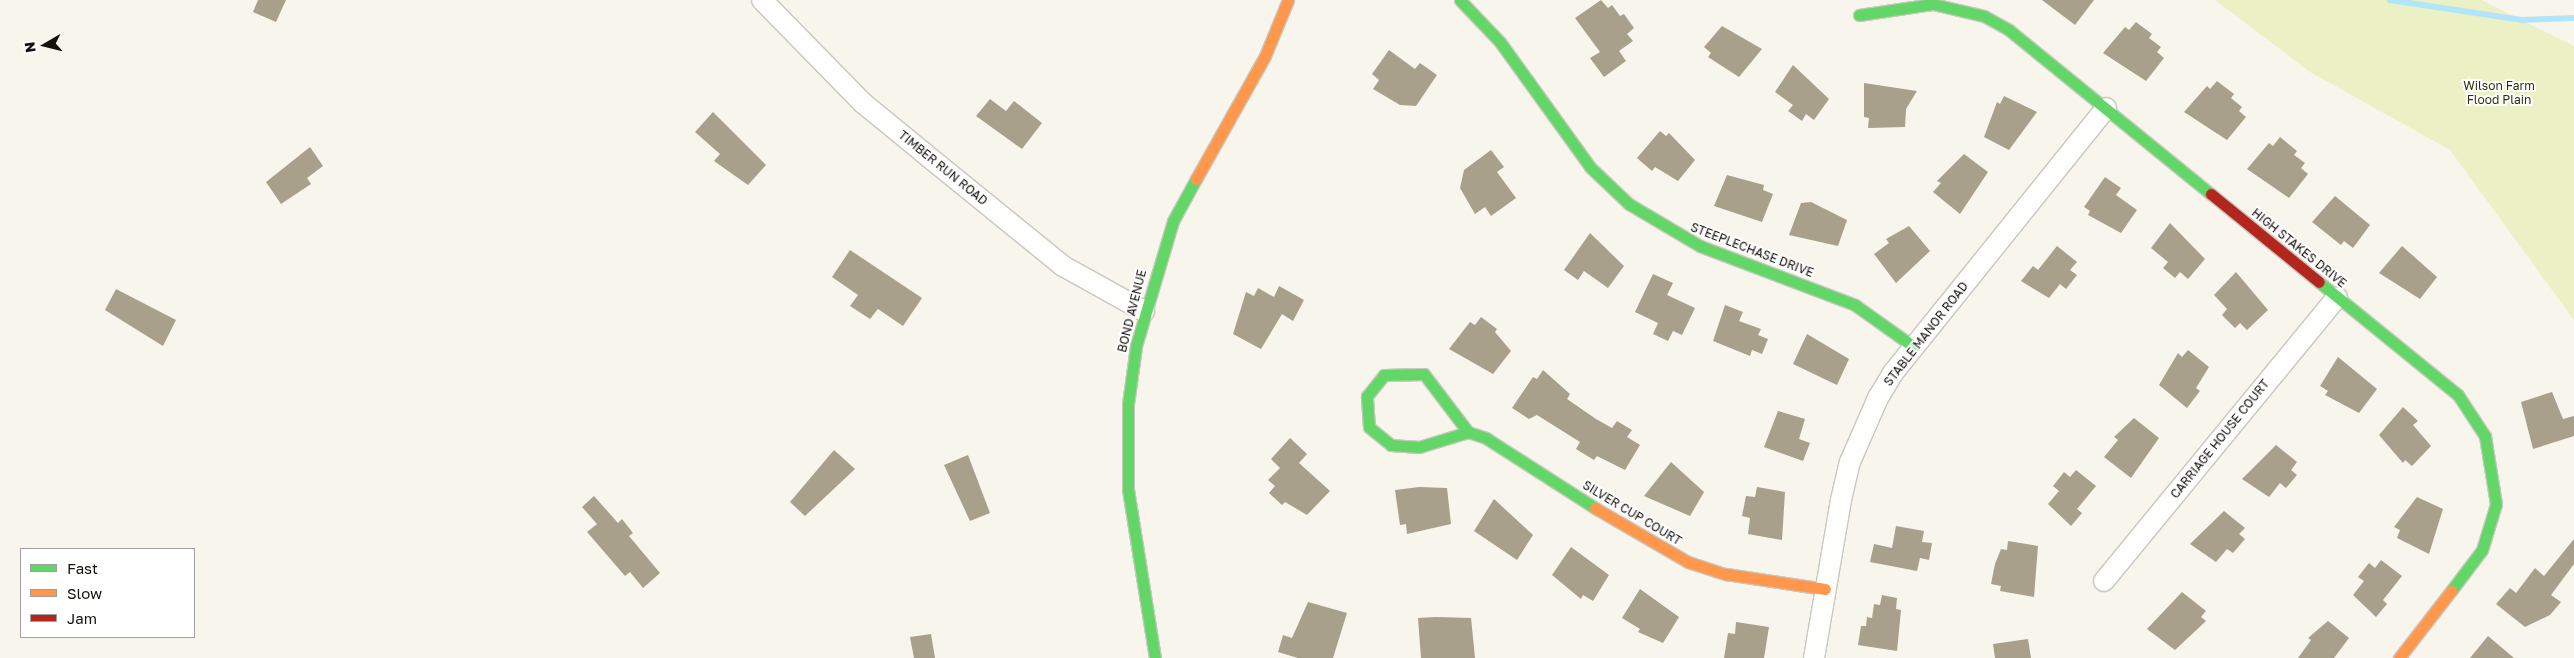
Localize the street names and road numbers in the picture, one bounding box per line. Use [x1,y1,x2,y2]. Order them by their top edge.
street label: TIMBER RUN ROAD [896,128,990,208]
street label: HIGH STAKES DRIVE [2249,205,2349,291]
street label: STEEPLECHASE DRIVE [1689,220,1815,280]
street label: BOND AVENUE [1115,268,1149,354]
street label: STABLE MANOR ROAD [1881,279,1971,389]
street label: CARRIAGE HOUSE COURT [2168,377,2272,501]
street label: SILVER CUP COURT [1580,478,1684,548]

